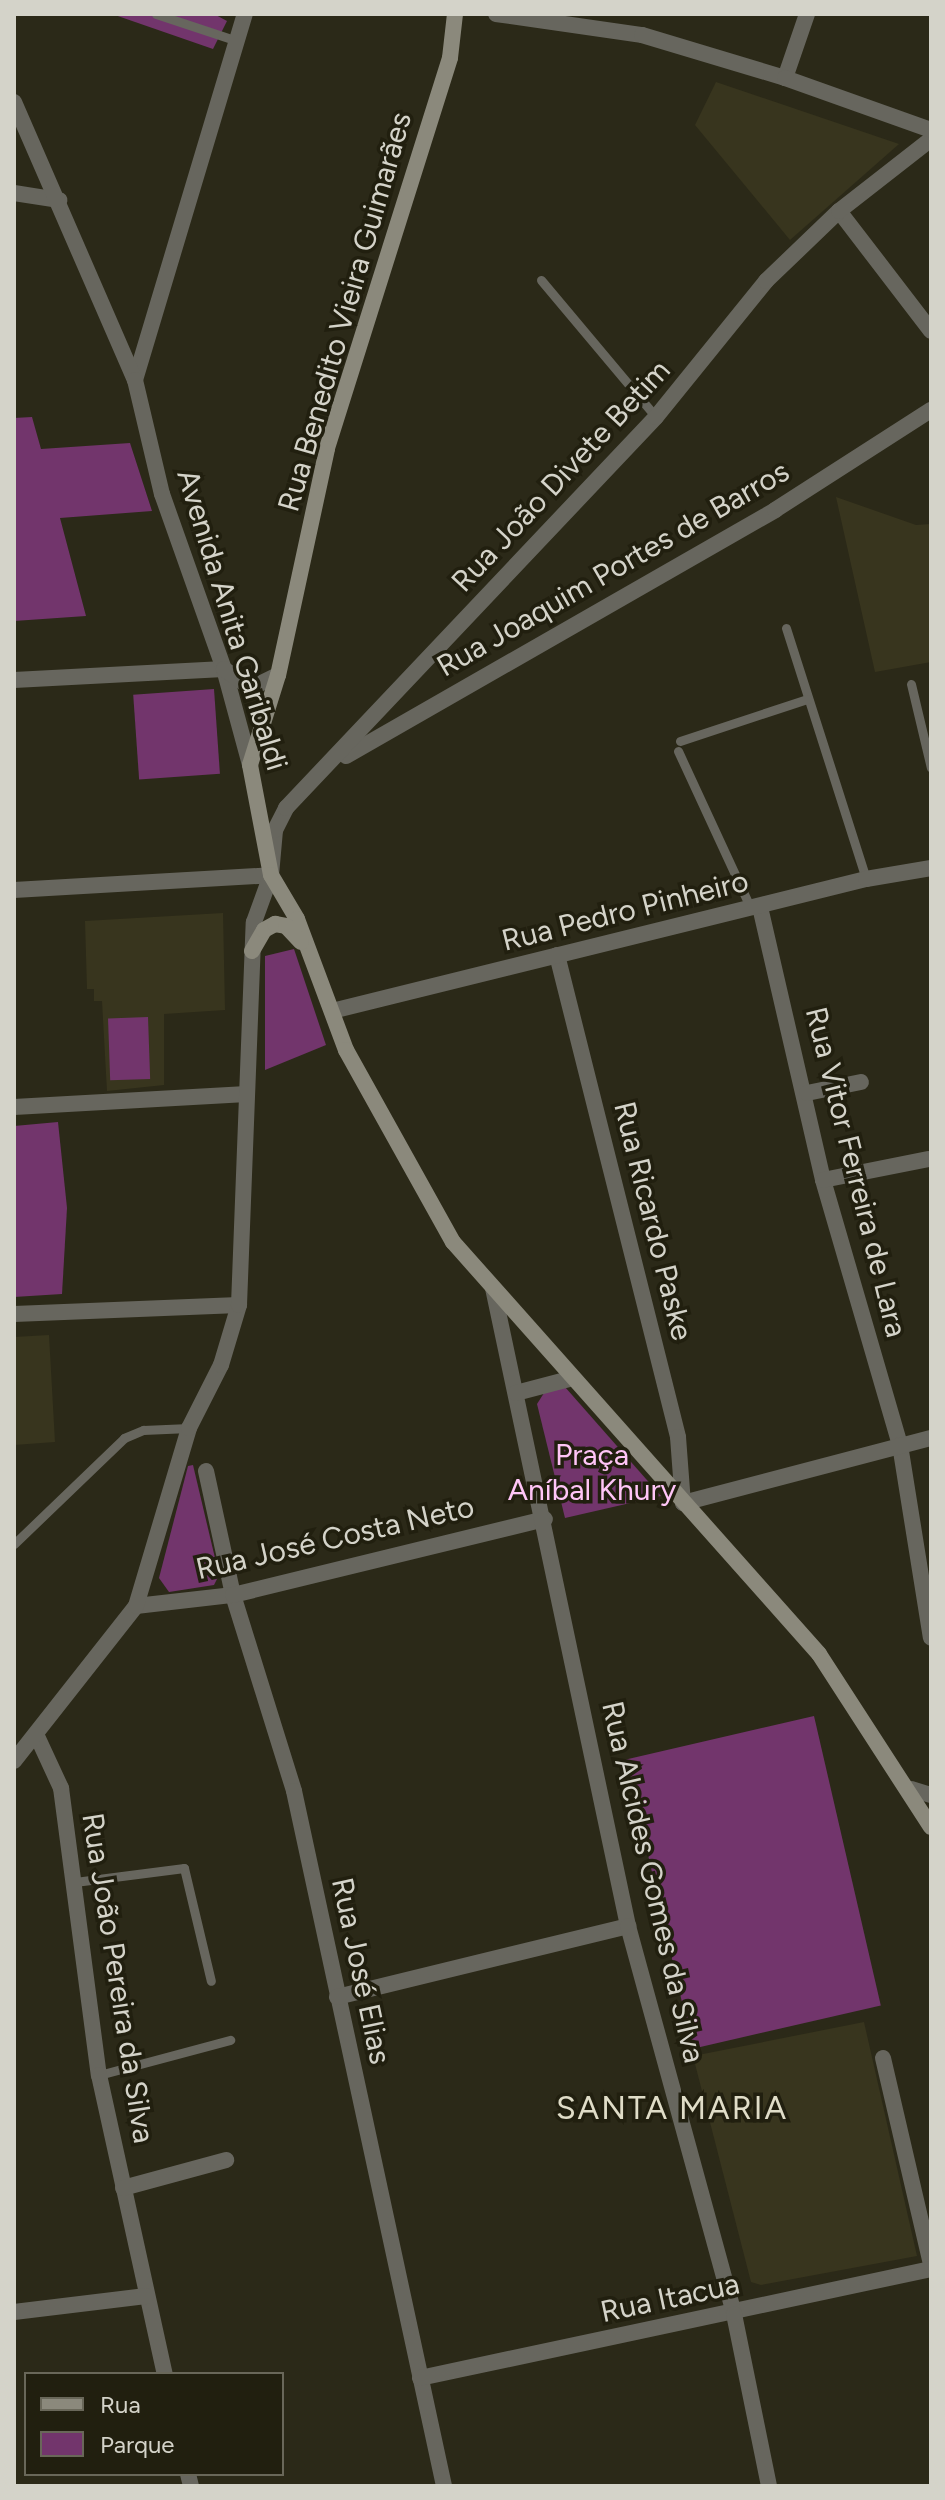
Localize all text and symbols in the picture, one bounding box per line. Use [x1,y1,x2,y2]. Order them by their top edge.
street label: Rua Benedito Vieira Guimarães [271,108,419,516]
street label: Rua João Divete Betim [444,353,678,599]
street label: Rua Joaquim Portes de Barros [431,453,795,685]
street label: Avenida Anita Garibaldi [169,465,295,775]
street label: Rua Pedro Pinheiro [498,863,752,959]
street label: Rua Vitor Ferreira de Lara [798,1003,914,1341]
street label: Rua Ricardo Paske [606,1098,700,1344]
park label: Praça Aníbal Khury [508,1437,676,1508]
street label: Rua José Costa Neto [193,1489,477,1587]
street label: Rua Alcides Gomes da Silva [594,1698,712,2066]
street label: Rua João Pereira da Silva [74,1810,162,2146]
street label: Rua José Elias [324,1875,398,2067]
district label: SANTA MARIA [556,2089,788,2127]
street label: Rua Itacua [597,2266,743,2330]
legend [24,2372,284,2476]
text: Rua [100,2390,141,2419]
text: Parque [100,2430,174,2459]

